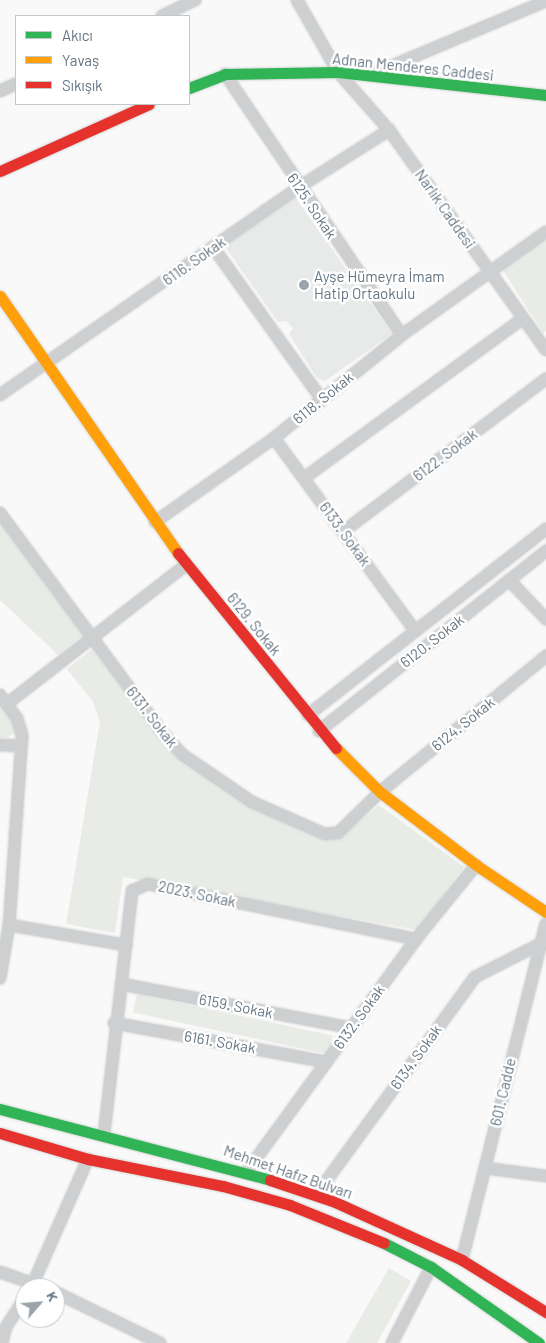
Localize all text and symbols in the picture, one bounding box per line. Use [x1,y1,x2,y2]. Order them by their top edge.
legend [15,15,190,105]
text: Akıcı [62,26,93,44]
street label: Adnan Menderes Caddesi [331,50,495,84]
text: Yavaş [62,51,99,69]
text: Sıkışık [62,76,103,94]
street label: Narlık Caddesi [411,166,479,252]
street label: 6125. Sokak [284,170,340,242]
street label: 6116. Sokak [159,233,229,289]
place label: Ayşe Hümeyra İmam Hatip Ortaokulu [314,267,445,302]
marker: Ayşe Hümeyra İmam Hatip Ortaokulu [298,279,310,291]
street label: 6118. Sokak [289,368,357,428]
street label: 6122. Sokak [409,425,481,485]
street label: 6133. Sokak [316,498,374,570]
street label: 6129. Sokak [223,589,285,659]
street label: 6120. Sokak [397,611,467,671]
street label: 6131. Sokak [123,683,181,751]
street label: 6124. Sokak [428,693,498,755]
street label: 2023. Sokak [157,877,237,911]
street label: 6132. Sokak [330,981,388,1053]
street label: 6159. Sokak [198,990,274,1022]
street label: 6134. Sokak [387,1021,445,1093]
street label: 6161. Sokak [183,1027,257,1057]
street label: 601. Cadde [486,1056,520,1128]
street label: Mehmet Hafız Bulvarı [221,1142,355,1202]
north arrow [15,1278,65,1328]
text: K [43,1289,62,1304]

